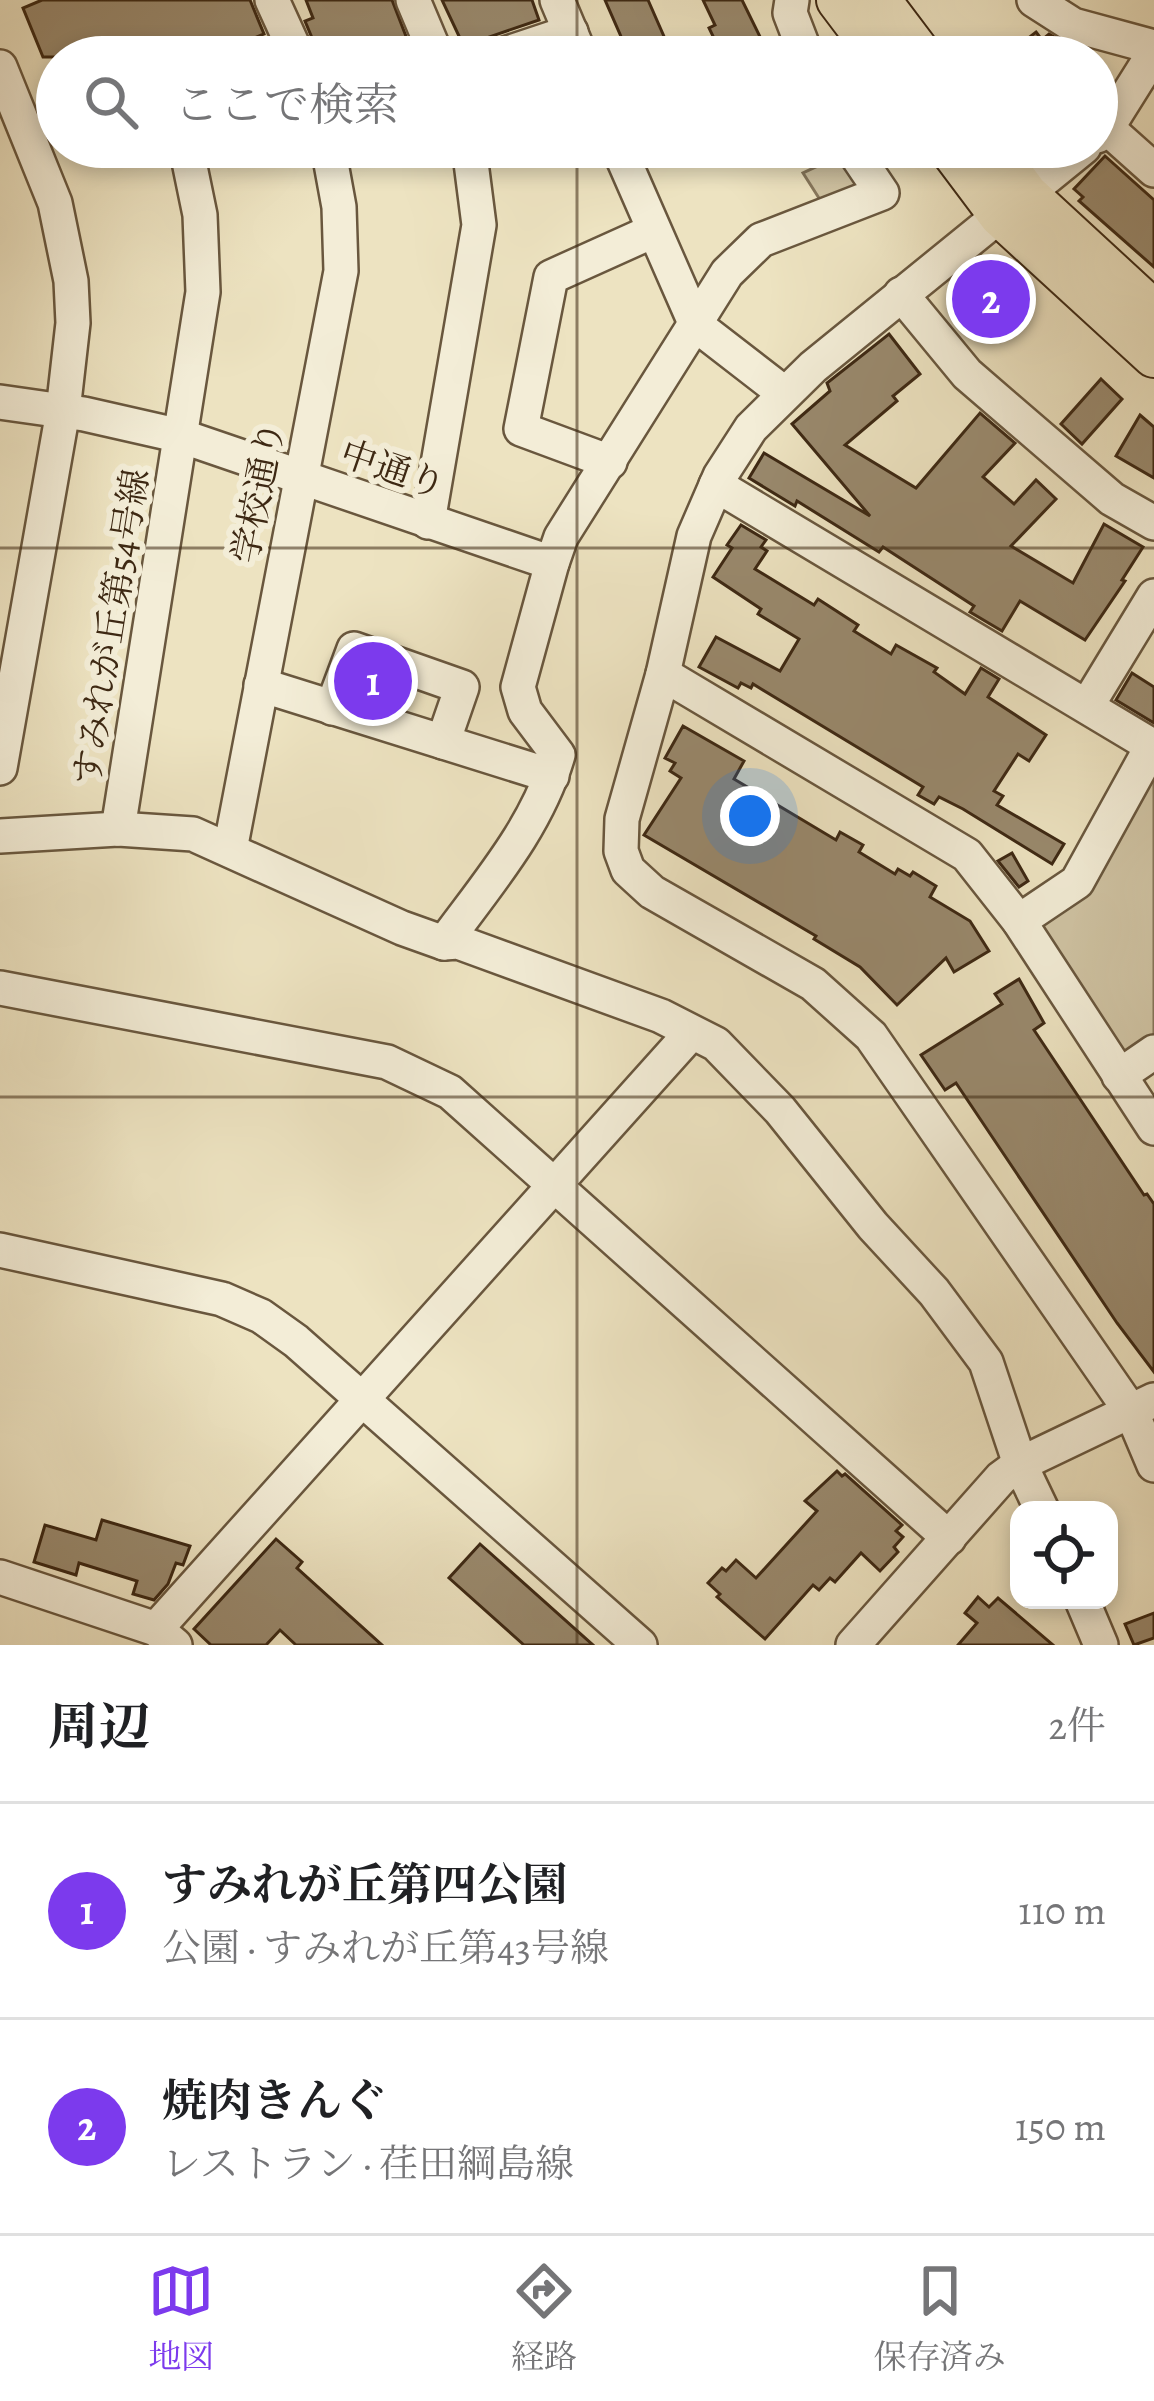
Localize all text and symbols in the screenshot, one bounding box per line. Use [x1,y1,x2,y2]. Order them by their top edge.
search box [36,36,1118,168]
icon: search [78,69,144,135]
text: ここで検索 [174,74,399,136]
pin: 2 [952,254,1030,344]
street label: 学校通り [220,417,296,567]
street label: 中通り [334,428,452,510]
street label: すみれが丘第54号線 [62,465,160,789]
pin: 1 [334,636,412,726]
your location [720,786,780,846]
map controls [1010,1501,1118,1609]
button: locate [1010,1501,1118,1609]
text: 周辺 [48,1692,150,1762]
text: 2件 [1048,1699,1106,1752]
text: すみれが丘第四公園 [162,1854,567,1916]
text: 1 [80,1884,94,1937]
text: 110 m [1018,1884,1106,1937]
text: 公園 · すみれが丘第43号線 [162,1921,609,1974]
text: 焼肉きんぐ [162,2070,387,2132]
text: 2 [78,2100,96,2153]
text: 150 m [1015,2100,1106,2153]
text: レストラン · 荏田綱島線 [162,2137,574,2190]
tab: 地図 [148,2258,214,2379]
tab: 経路 [511,2258,577,2379]
tab: 保存済み [874,2258,1006,2379]

